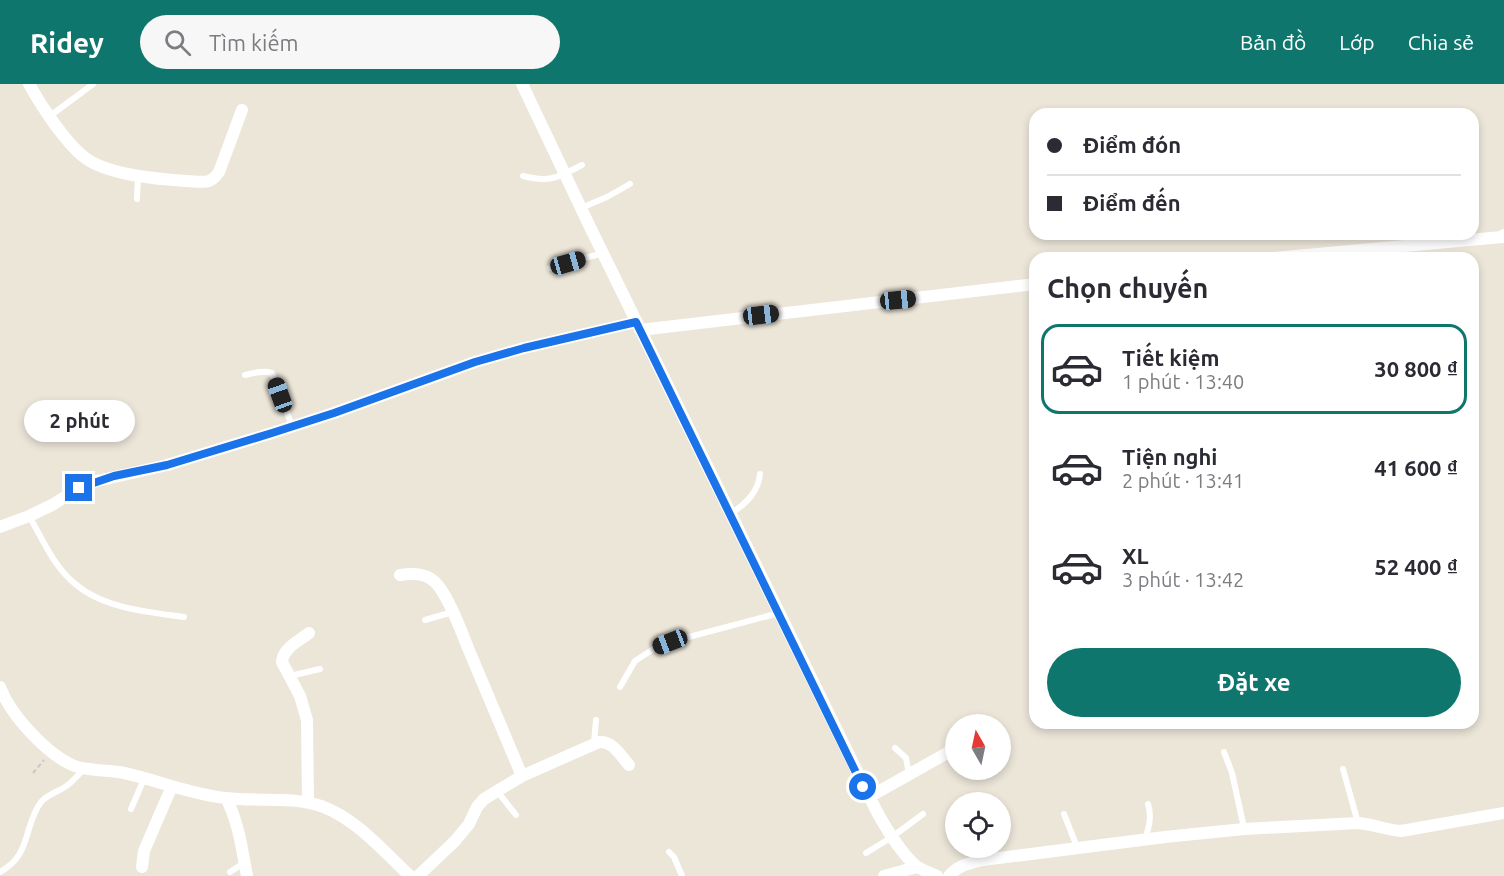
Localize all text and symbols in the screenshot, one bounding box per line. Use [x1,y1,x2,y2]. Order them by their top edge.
search box [140,15,560,69]
icon: search [161,26,194,59]
text: Ridey [30,27,104,58]
text: Tìm kiếm [209,30,299,55]
text: Bản đồ [1240,30,1306,54]
text: Lớp [1339,30,1375,54]
text: Chia sẻ [1408,30,1474,54]
text: Điểm đón [1083,132,1181,157]
text: Điểm đến [1083,190,1181,215]
car [548,249,588,277]
text: Chọn chuyến [1047,273,1208,303]
car [879,289,917,311]
car [742,304,780,326]
icon: car [1050,342,1104,396]
text: Tiết kiệm [1122,345,1219,370]
text: 30 800 ₫ [1374,356,1458,381]
text: 1 phút · 13:40 [1122,370,1244,393]
car [265,375,295,415]
callout: 2 phút [23,401,134,443]
text: 2 phút [49,409,110,432]
icon: car [1050,441,1104,495]
text: Tiện nghi [1122,444,1218,469]
text: 41 600 ₫ [1374,455,1458,480]
text: 2 phút · 13:41 [1122,469,1244,492]
route end [65,474,92,501]
icon: car [1050,540,1104,594]
text: XL [1122,543,1149,568]
text: 52 400 ₫ [1374,554,1458,579]
text: 3 phút · 13:42 [1122,568,1244,591]
car [650,627,690,657]
button: Đặt xe [1047,648,1461,717]
north arrow [945,714,1011,780]
map controls [945,714,1011,858]
route start [849,773,876,800]
button: locate [945,792,1011,858]

